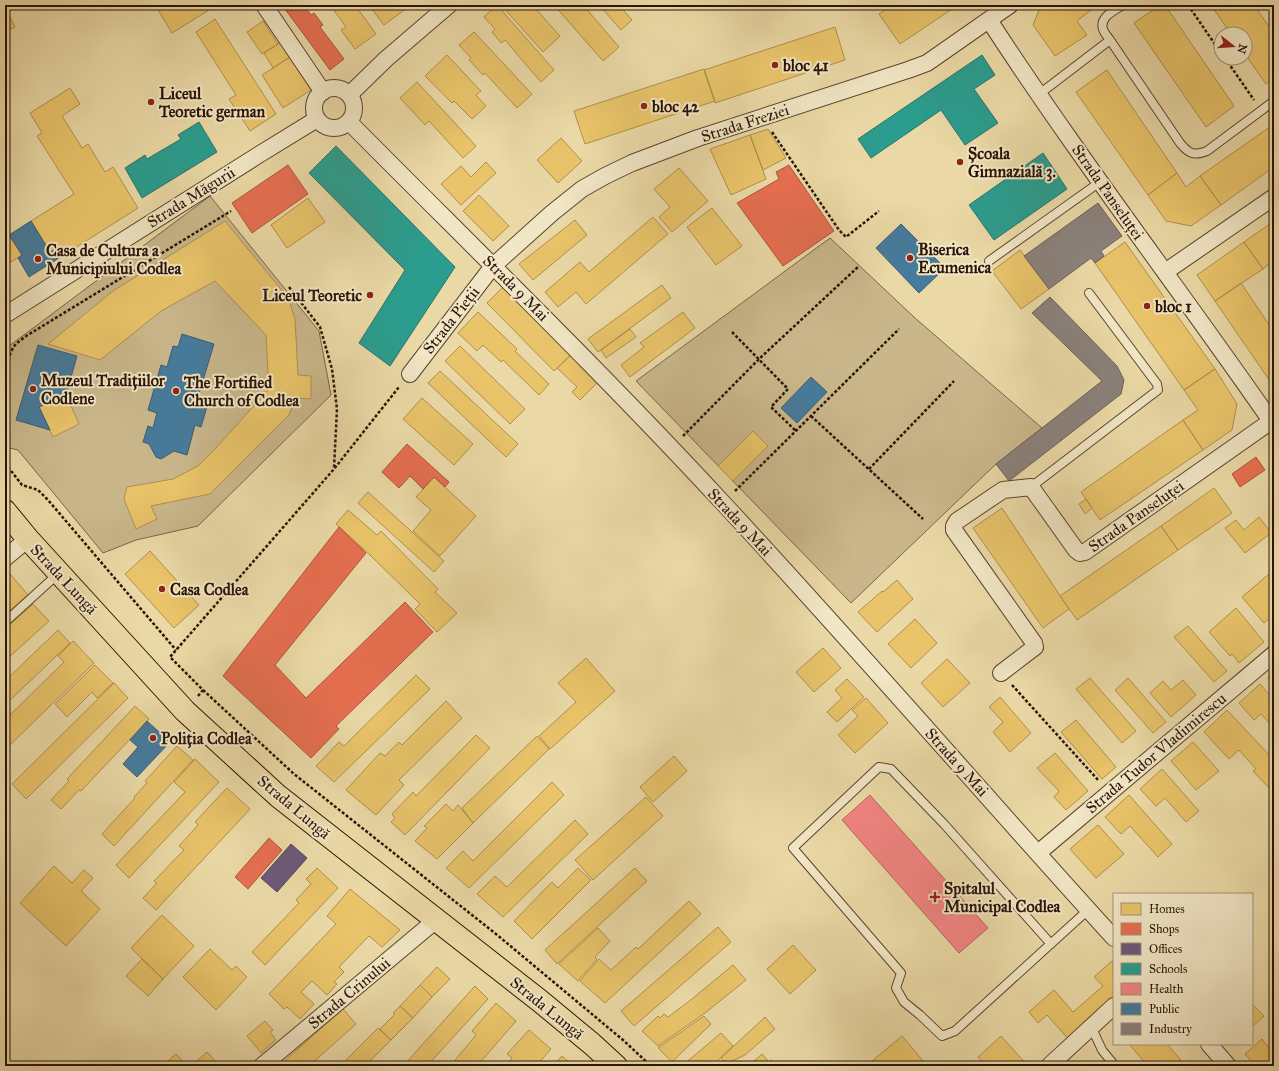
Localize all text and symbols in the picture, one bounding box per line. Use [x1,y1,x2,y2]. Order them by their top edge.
north arrow [1213,26,1253,66]
text: N [1234,42,1250,56]
place label: bloc 41 [782,56,829,76]
marker: bloc 41 [770,60,780,70]
place label: Liceul Teoretic german [158,84,266,122]
marker: Liceul Teoretic german [146,97,156,107]
place label: bloc 42 [651,97,700,117]
street label: Strada Freziei [699,100,792,146]
marker: bloc 42 [639,101,649,111]
street label: Strada Panseluței [1068,141,1148,244]
place label: Școala Gimnazială 3. [968,144,1056,182]
marker: Școala Gimnazială 3. [955,157,965,167]
street label: Strada Măgurii [144,162,240,232]
place label: Biserica Ecumenica [918,240,993,277]
place label: Casa de Cultura a Municipiului Codlea [46,241,183,279]
street label: Strada 9 Mai [479,251,553,325]
marker: Biserica Ecumenica [905,253,915,263]
marker: Casa de Cultura a Municipiului Codlea [33,254,43,264]
street label: Strada Pieții [419,282,484,358]
place label: Liceul Teoretic [262,286,362,305]
marker: Liceul Teoretic [365,290,375,300]
place label: bloc 1 [1154,297,1192,316]
marker: bloc 1 [1142,301,1152,311]
place label: Muzeul Tradițiilor Codlene [41,371,166,408]
place label: The Fortified Church of Codlea [183,373,300,410]
marker: Muzeul Tradițiilor Codlene [28,384,38,394]
marker: The Fortified Church of Codlea [171,386,181,396]
street label: Strada Panseluței [1085,476,1188,556]
street label: Strada 9 Mai [704,484,777,560]
street label: Strada Lungă [26,540,101,619]
place label: Casa Codlea [170,580,250,599]
marker: Casa Codlea [157,584,167,594]
street label: Strada Tudor Vladimirescu [1082,688,1230,817]
street label: Strada 9 Mai [921,724,993,801]
place label: Poliția Codlea [161,729,253,749]
marker: Poliția Codlea [148,733,158,743]
street label: Strada Lungă [253,771,334,844]
place label: Spitalul Municipal Codlea [944,879,1062,917]
marker: Spitalul Municipal Codlea [929,891,941,903]
legend [1113,893,1253,1045]
text: Homes [1149,902,1185,916]
text: Shops [1149,922,1179,936]
text: Offices [1149,942,1182,956]
street label: Strada Crinului [304,953,394,1033]
text: Schools [1149,962,1187,976]
street label: Strada Lungă [506,973,588,1044]
text: Health [1149,982,1184,996]
text: Public [1149,1002,1180,1016]
text: Industry [1149,1022,1192,1036]

